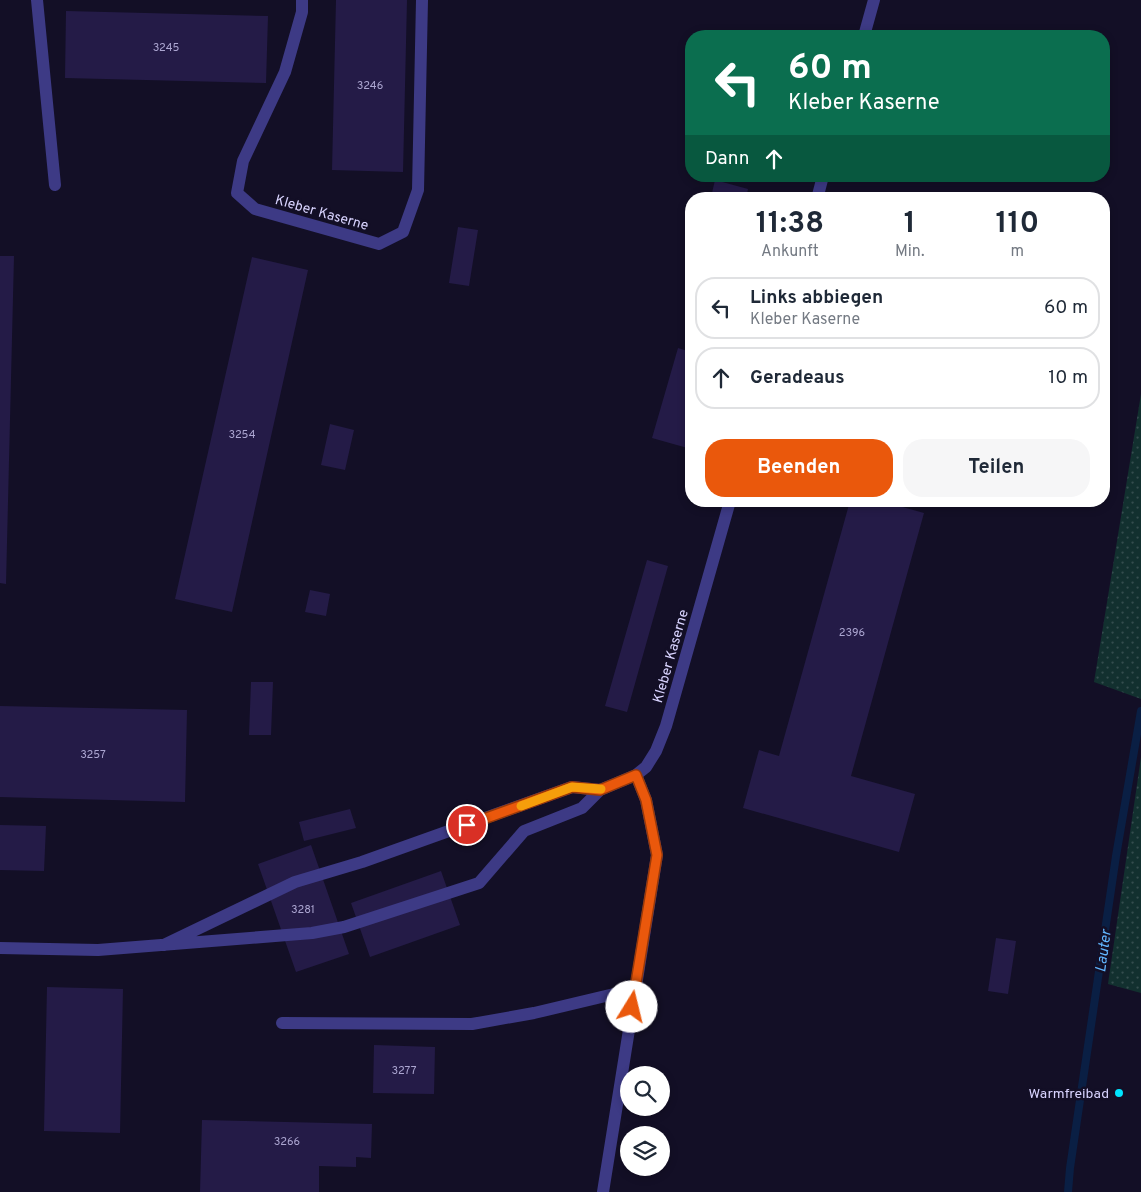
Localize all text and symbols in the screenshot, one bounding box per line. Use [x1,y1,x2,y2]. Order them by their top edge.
house number: 3245 [153,41,180,55]
text: 60 m [788,47,872,91]
icon: left [705,50,770,115]
house number: 3246 [357,79,383,93]
text: Kleber Kaserne [788,90,940,117]
icon: ahead [760,145,788,173]
text: Dann [705,147,750,171]
street label: Kleber Kaserne [273,192,370,235]
text: 11:38 [756,206,824,243]
text: 1 [904,206,916,243]
text: 110 [995,206,1039,243]
text: Ankunft [761,242,819,262]
text: Min. [895,242,925,262]
text: m [1010,242,1024,262]
text: Links abbiegen [750,286,883,310]
icon: left [707,294,735,322]
text: 60 m [1044,296,1088,320]
text: Kleber Kaserne [750,310,860,330]
icon: ahead [707,364,735,392]
text: Geradeaus [750,366,845,390]
text: 10 m [1048,366,1088,390]
house number: 3254 [228,428,256,442]
button: Beenden [705,439,893,497]
button: Teilen [903,439,1090,497]
street label: Kleber Kaserne [650,608,693,705]
house number: 2396 [839,626,865,640]
house number: 3257 [80,748,106,762]
pin [446,804,488,846]
icon: arrive [453,811,481,839]
house number: 3281 [291,903,315,917]
water label: Lauter [1092,928,1117,974]
position arrow [605,980,657,1032]
house number: 3277 [392,1064,417,1078]
map controls [620,1066,670,1176]
button: search [620,1066,670,1116]
place label: Warmfreibad [1028,1086,1109,1103]
marker: Warmfreibad [1113,1087,1125,1099]
button: layers [620,1126,670,1176]
house number: 3266 [274,1135,300,1149]

